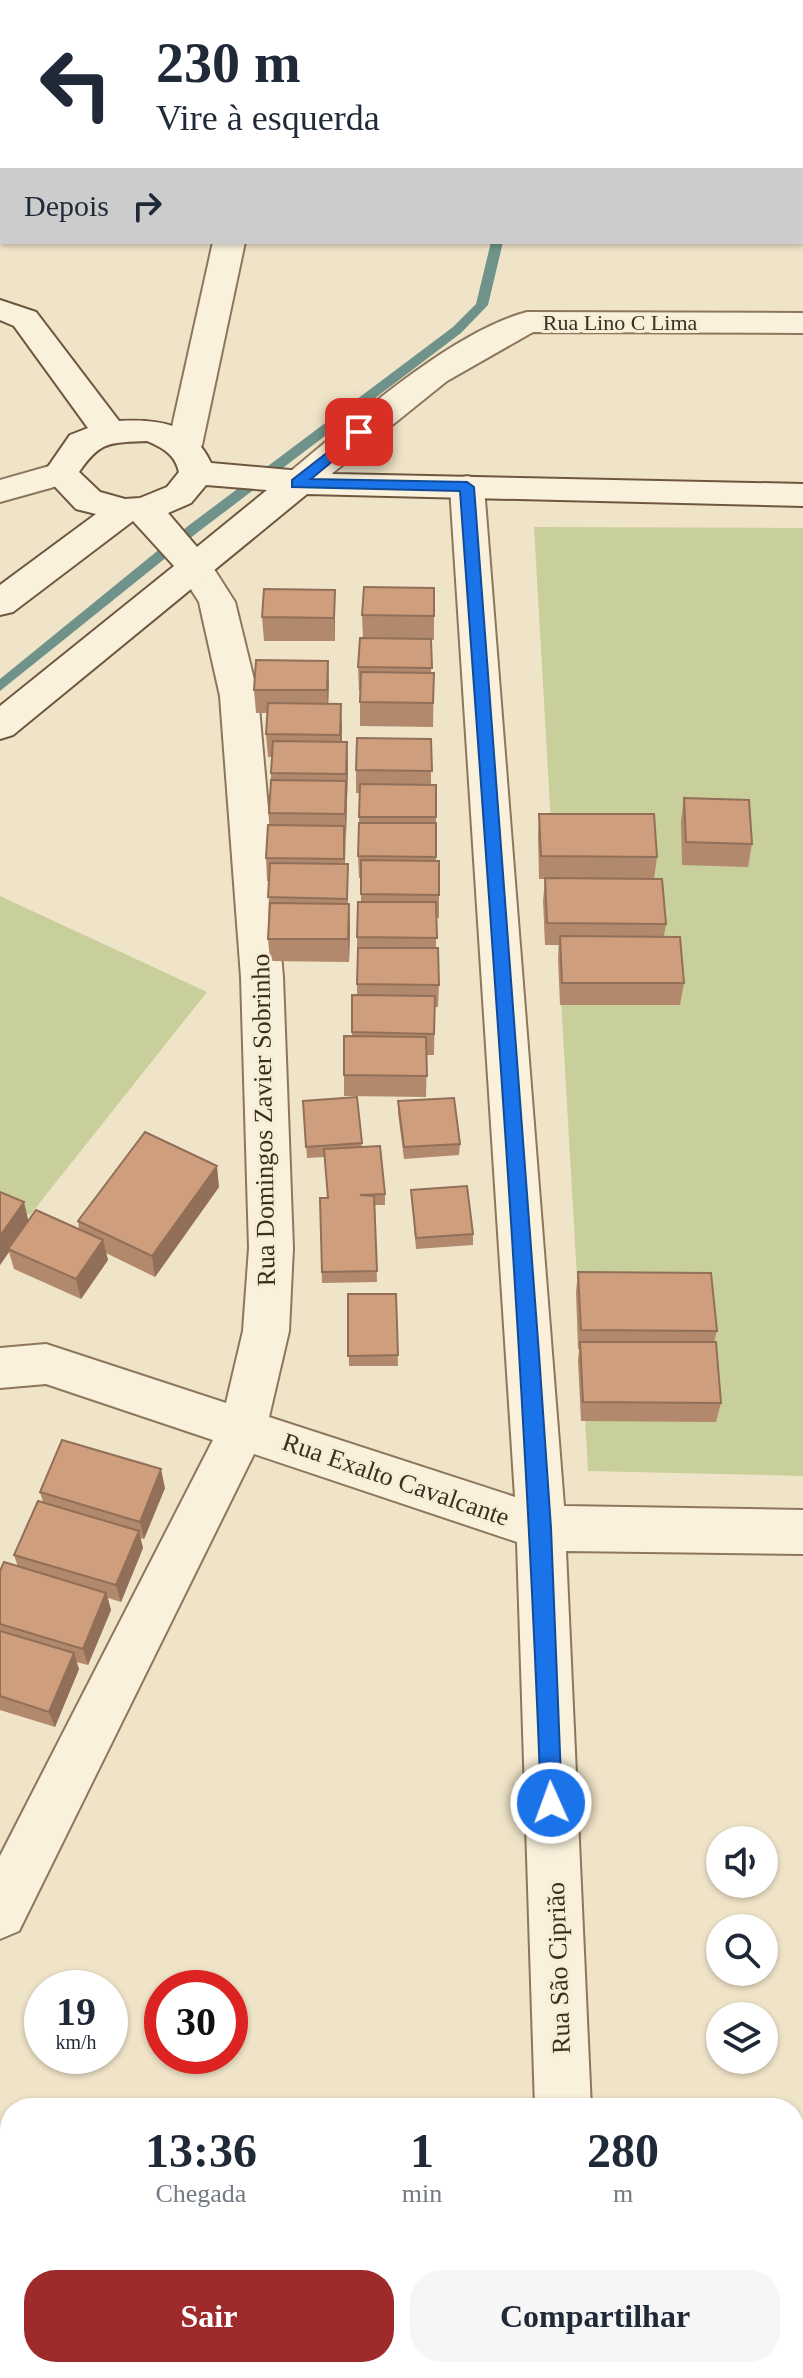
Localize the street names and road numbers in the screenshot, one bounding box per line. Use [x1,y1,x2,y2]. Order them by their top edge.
street label: Rua Lino C Lima [543,310,698,335]
street label: Rua Domingos Zavier Sobrinho [246,953,281,1287]
street label: Rua Exalto Cavalcante [278,1427,513,1532]
street label: Rua São Ciprião [541,1882,576,2054]

